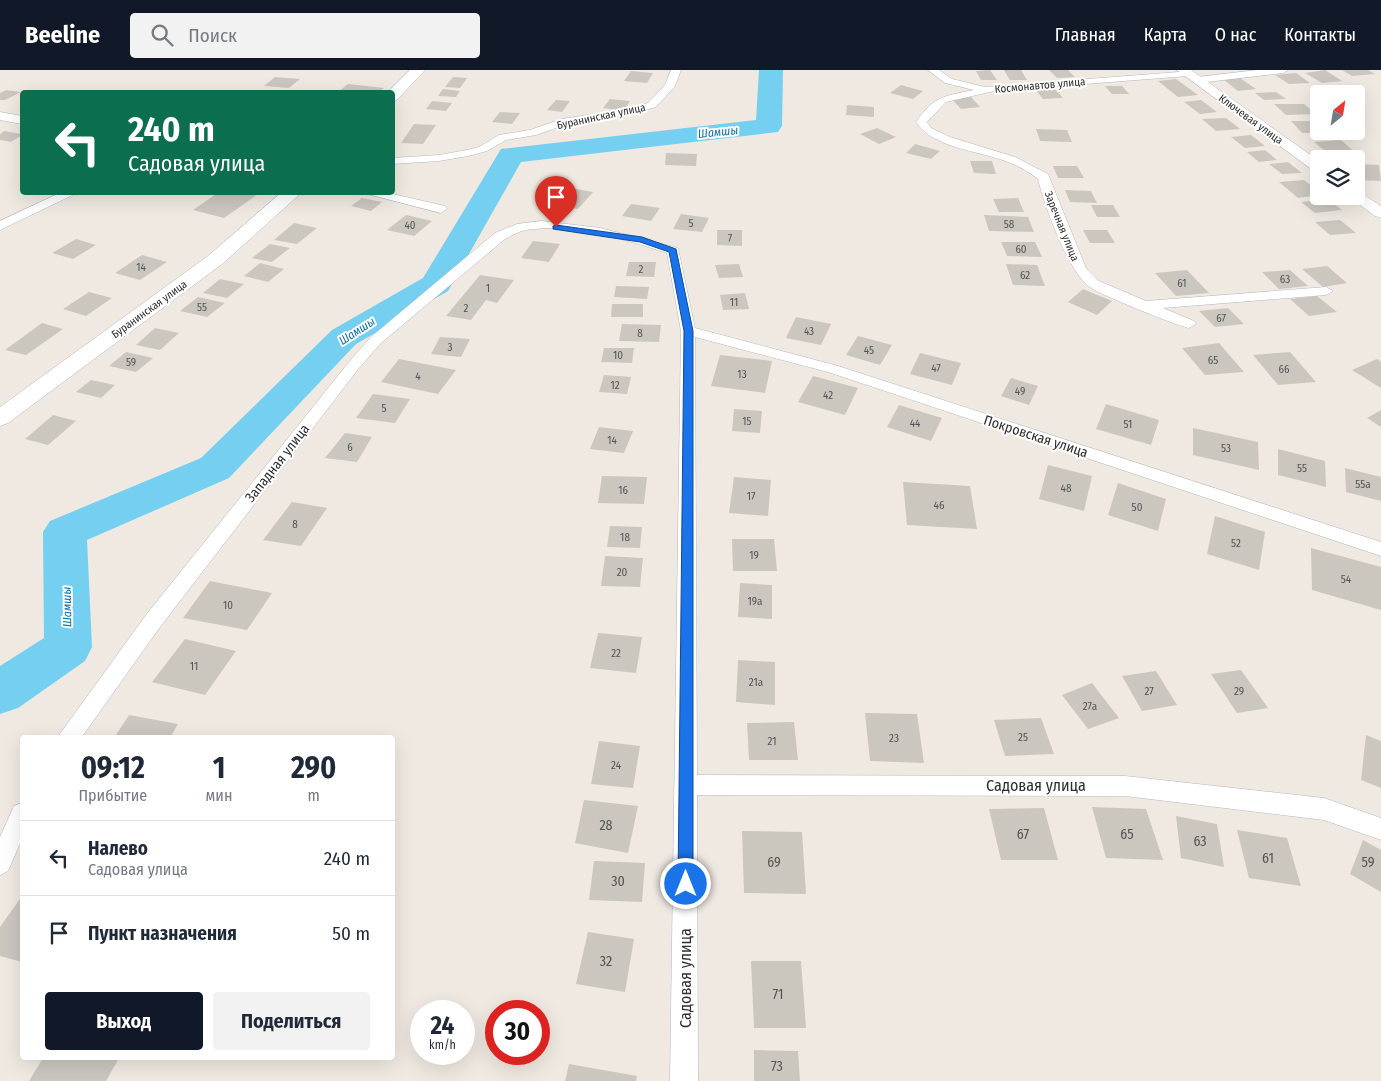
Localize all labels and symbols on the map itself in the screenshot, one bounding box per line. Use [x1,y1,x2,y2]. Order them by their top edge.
street label: Космонавтов улица [994,75,1086,96]
north arrow [1310,85,1365,140]
street label: Ключевая улица [1216,92,1286,147]
street label: Буранинская улица [556,101,647,132]
water label: Шамшы [697,123,739,141]
pin [535,176,577,227]
street label: Заречная улица [1042,189,1081,263]
house number: 5 [688,217,694,230]
house number: 58 [1004,218,1015,231]
house number: 40 [404,219,416,232]
house number: 7 [728,232,733,245]
house number: 60 [1015,243,1027,256]
house number: 14 [136,261,146,274]
house number: 2 [639,263,644,276]
house number: 62 [1020,269,1030,282]
house number: 63 [1280,273,1290,286]
house number: 61 [1177,277,1187,290]
street label: Буранинская улица [109,278,190,341]
house number: 1 [486,282,490,295]
house number: 11 [730,296,738,309]
house number: 55 [197,301,207,314]
house number: 2 [464,302,469,315]
house number: 67 [1216,312,1226,325]
water label: Шамшы [336,314,378,348]
house number: 43 [804,325,814,338]
house number: 8 [637,327,643,340]
house number: 3 [448,341,453,354]
house number: 45 [864,344,874,357]
house number: 10 [613,349,623,362]
house number: 65 [1208,354,1218,367]
house number: 59 [126,356,136,369]
house number: 47 [931,362,941,375]
house number: 66 [1279,363,1290,376]
house number: 13 [737,368,747,381]
house number: 4 [415,370,421,383]
house number: 12 [610,379,620,392]
house number: 49 [1015,385,1025,398]
house number: 42 [823,389,833,402]
house number: 5 [381,402,387,415]
street label: Покровская улица [982,412,1090,461]
house number: 15 [742,415,752,428]
house number: 44 [910,417,921,430]
house number: 51 [1124,418,1132,431]
street label: Западная улица [242,421,313,506]
house number: 14 [607,434,617,447]
house number: 6 [347,441,353,454]
house number: 53 [1221,442,1231,455]
house number: 55 [1297,462,1307,475]
house number: 55а [1355,478,1371,491]
house number: 48 [1061,482,1072,495]
house number: 16 [618,484,628,497]
house number: 17 [747,490,756,503]
house number: 46 [934,499,945,512]
house number: 50 [1132,501,1143,514]
house number: 8 [292,518,298,531]
house number: 18 [620,531,630,544]
house number: 52 [1231,537,1241,550]
house number: 19 [749,549,759,562]
house number: 20 [617,566,628,579]
house number: 54 [1341,573,1352,586]
water label: Шамшы [60,587,74,627]
house number: 19а [748,595,762,608]
house number: 10 [223,599,233,612]
house number: 22 [611,647,621,660]
house number: 11 [190,660,198,673]
house number: 21а [749,676,763,689]
house number: 27 [1144,685,1154,698]
house number: 29 [1234,685,1244,698]
house number: 27а [1083,700,1097,713]
house number: 25 [1018,731,1028,744]
house number: 23 [889,732,899,745]
house number: 21 [768,735,776,748]
house number: 24 [611,759,622,772]
street label: Садовая улица [986,776,1086,795]
house number: 28 [599,817,613,834]
house number: 67 [1017,826,1029,843]
house number: 65 [1120,826,1134,843]
house number: 63 [1193,833,1207,850]
house number: 61 [1262,850,1274,867]
house number: 69 [767,854,781,871]
house number: 59 [1361,854,1375,871]
position arrow [659,857,711,909]
house number: 30 [611,873,625,890]
street label: Садовая улица [676,928,695,1028]
house number: 32 [600,953,612,970]
house number: 71 [773,986,783,1003]
speed limit sign: 30 [485,1000,550,1065]
house number: 73 [771,1058,783,1075]

